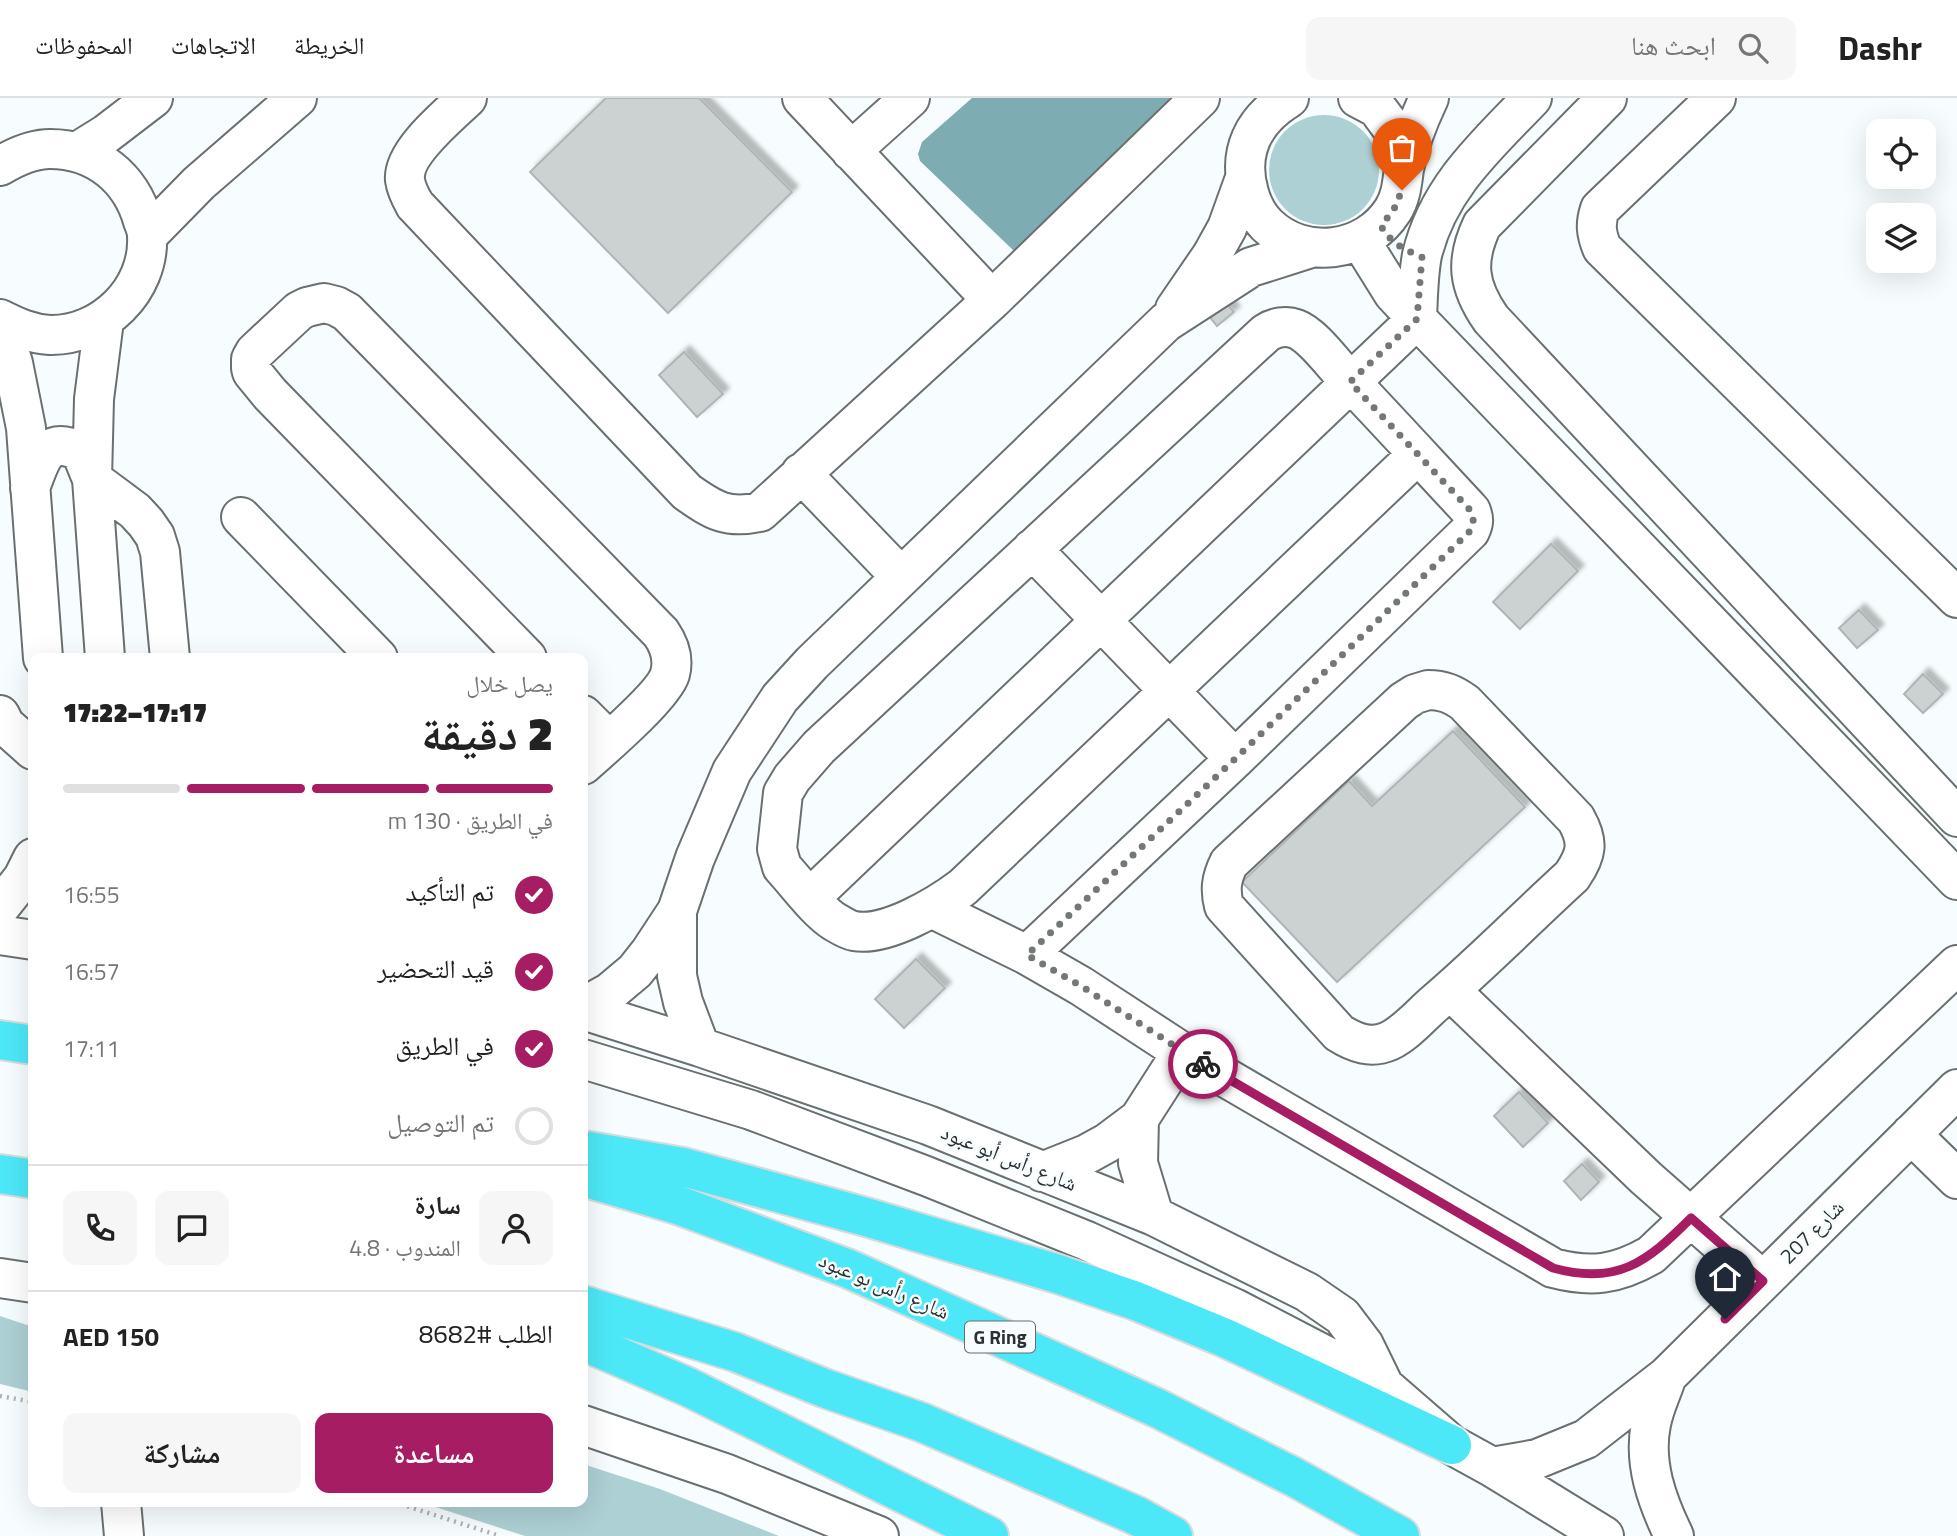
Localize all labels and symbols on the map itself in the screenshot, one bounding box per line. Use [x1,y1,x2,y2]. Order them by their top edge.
pin [1372,118,1432,190]
courier [1168,1029,1238,1099]
street label: شارع رأس أبو عبود [937,1115,1082,1199]
street label: شارع 207 [1772,1192,1851,1271]
street label: شارع رأس بو عبود [814,1243,955,1327]
pin [1695,1247,1755,1319]
road number: G Ring [965,1322,1035,1352]

